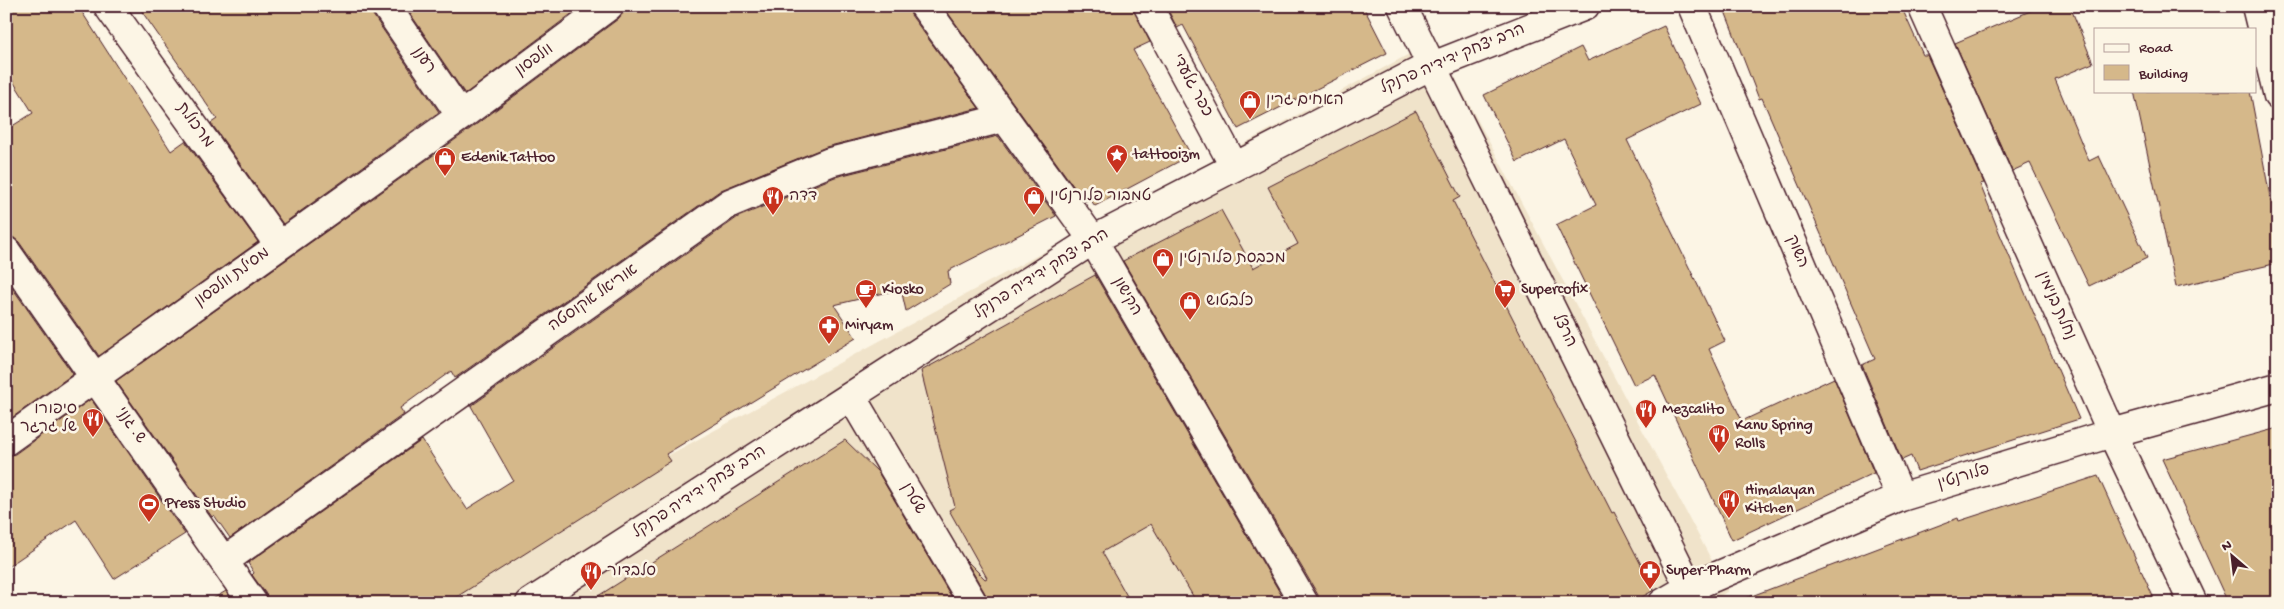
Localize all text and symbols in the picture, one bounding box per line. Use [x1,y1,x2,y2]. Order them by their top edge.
street label: הרב יצחק ידידיה פרנקל [1377,19,1528,99]
legend [2094,28,2256,92]
street label: וולפסון [511,39,558,81]
text: Road [2139,40,2173,58]
street label: רענן [407,44,439,78]
street label: כפר גלעדי [1166,50,1217,121]
text: Building [2138,66,2188,84]
shop icon: האחים גרין [1238,89,1262,120]
place label: האחים גרין [1266,92,1344,111]
street label: מרכולת [171,99,218,152]
place icon: tattooizm [1105,143,1129,174]
shop icon: Edenik Tattoo [433,146,457,177]
place label: tattooizm [1132,146,1201,165]
place label: Edenik Tattoo [461,149,555,168]
restaurant icon: דדה [761,185,785,216]
shop icon: טמבור פלורנטין [1022,185,1046,216]
place label: טמבור פלורנטין [1050,186,1151,207]
place label: דדה [789,188,817,207]
street label: הרב יצחק ידידיה פרנקל [970,224,1113,324]
street label: השוק [1781,233,1811,271]
street label: מסילת וולפסון [190,243,274,312]
shop icon: מכבסת פלורנטין [1151,247,1175,278]
place label: מכבסת פלורנטין [1179,248,1286,269]
street label: אוריאל אקוסטה [545,260,642,337]
street label: נחלת בנימין [2031,268,2080,343]
street label: הקישון [1107,274,1145,320]
cafe icon: Kiosko [854,278,878,309]
supermarket icon: Supercofix [1493,278,1517,309]
place label: Kiosko [882,281,924,300]
place label: Supercofix [1521,281,1589,300]
shop icon: כלבטוש [1178,290,1202,321]
place label: כלבטוש [1206,291,1253,312]
street label: הרצל [1547,310,1581,351]
pharmacy icon: Miryam [817,314,841,345]
place label: Miryam [845,317,894,336]
restaurant icon: Mezcalito [1634,398,1658,429]
place label: סיפורו של גרגר [20,401,77,438]
place label: Mezcalito [1662,401,1725,420]
street label: ש. גנני [111,404,149,448]
restaurant icon: סיפורו של גרגר [81,407,105,438]
place label: Kanu Spring Rolls [1735,417,1813,454]
restaurant icon: Kanu Spring Rolls [1707,423,1731,454]
street label: הרב יצחק ידידיה פרנקל [629,441,770,543]
street label: פלורנטין [1935,459,1992,495]
street label: שטרן [896,480,929,518]
place label: Himalayan Kitchen [1745,482,1815,519]
restaurant icon: Himalayan Kitchen [1717,488,1741,519]
sports icon: Press Studio [137,492,161,523]
place label: Press Studio [164,495,246,514]
north arrow [2206,532,2256,582]
text: N [2219,537,2235,556]
pharmacy icon: Super-Pharm [1638,559,1662,590]
restaurant icon: סלבדור [579,560,603,591]
place label: סלבדור [607,561,656,582]
place label: Super-Pharm [1666,562,1752,581]

